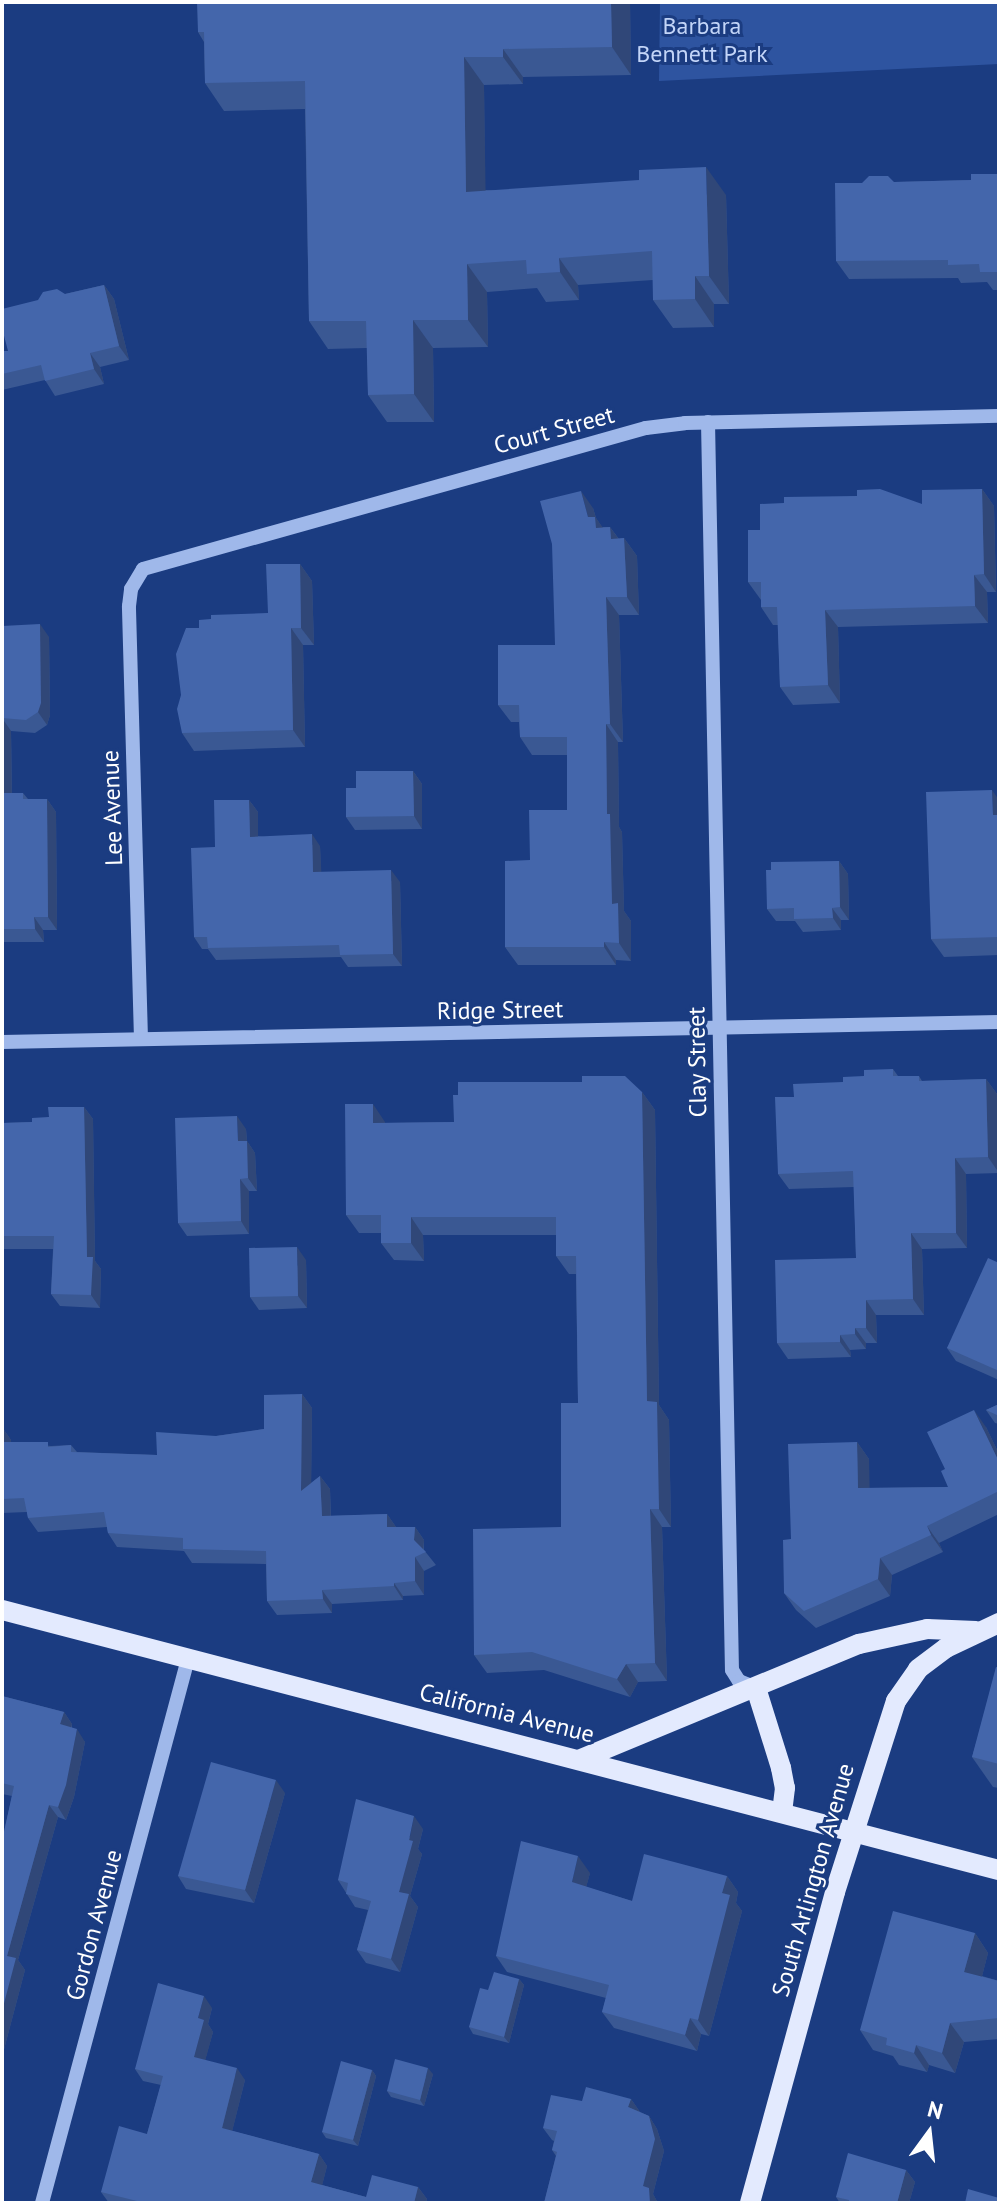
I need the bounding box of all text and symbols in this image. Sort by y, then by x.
park label: Barbara Bennett Park [636,12,768,68]
street label: Court Street [491,400,617,460]
street label: Lee Avenue [96,749,128,867]
street label: Ridge Street [437,994,563,1026]
street label: Clay Street [682,1006,712,1118]
street label: California Avenue [416,1677,598,1749]
street label: South Arlington Avenue [766,1759,860,2001]
street label: Gordon Avenue [60,1846,128,2004]
north arrow [889,2093,969,2173]
text: N [925,2094,946,2125]

